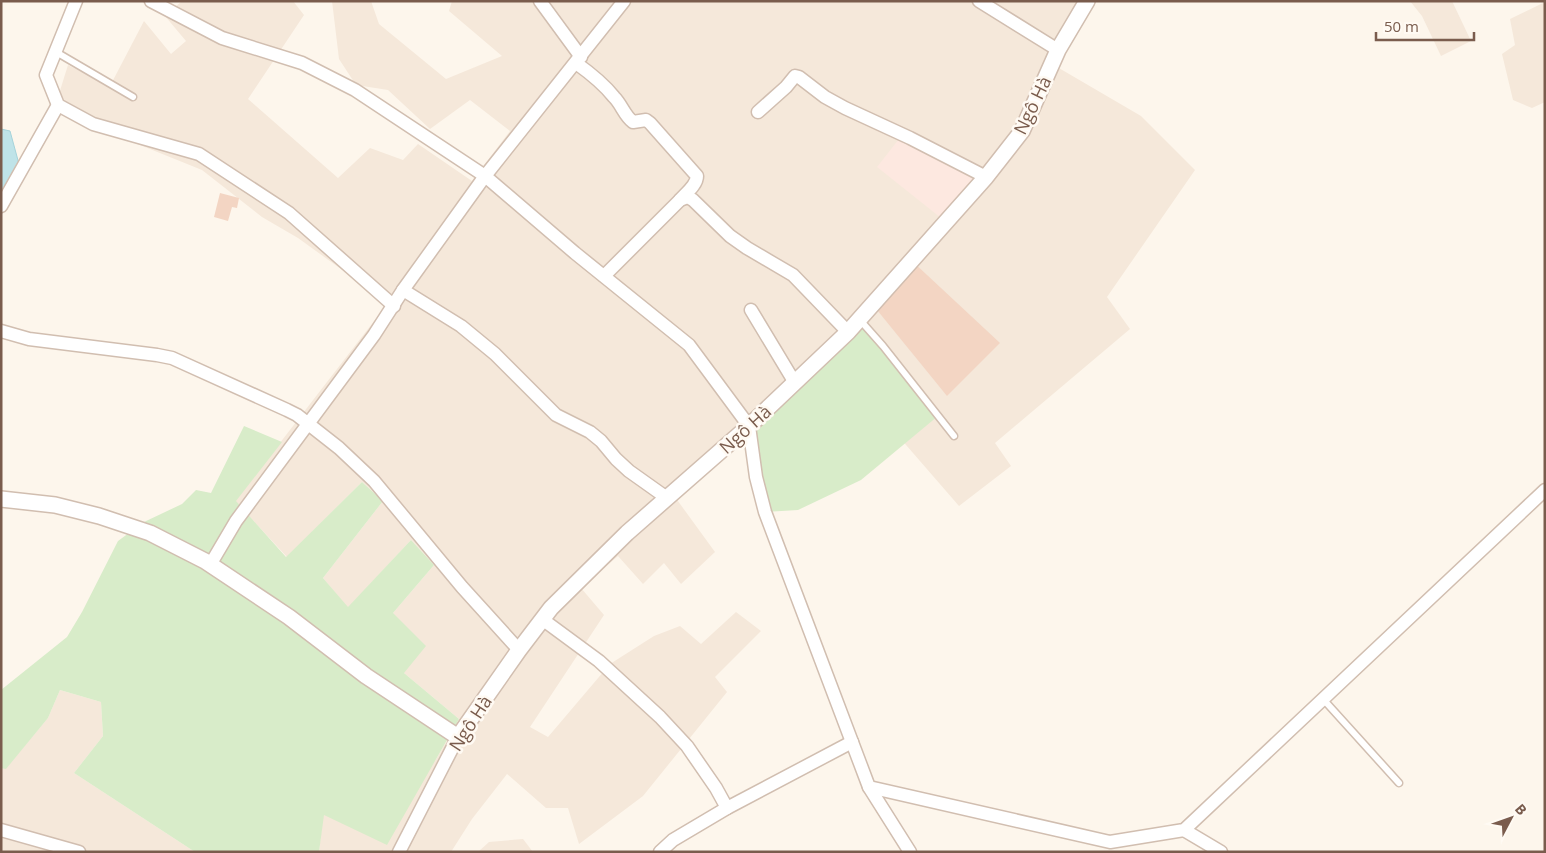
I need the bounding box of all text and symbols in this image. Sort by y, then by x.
scale bar [1376,10,1474,42]
text: 50 m [1384,16,1419,36]
street label: Ngô Hà [1008,72,1056,138]
street label: Ngô Hà [714,399,776,459]
street label: Ngô Hà [443,690,497,756]
north arrow [1486,793,1536,843]
text: B [1511,799,1531,819]

